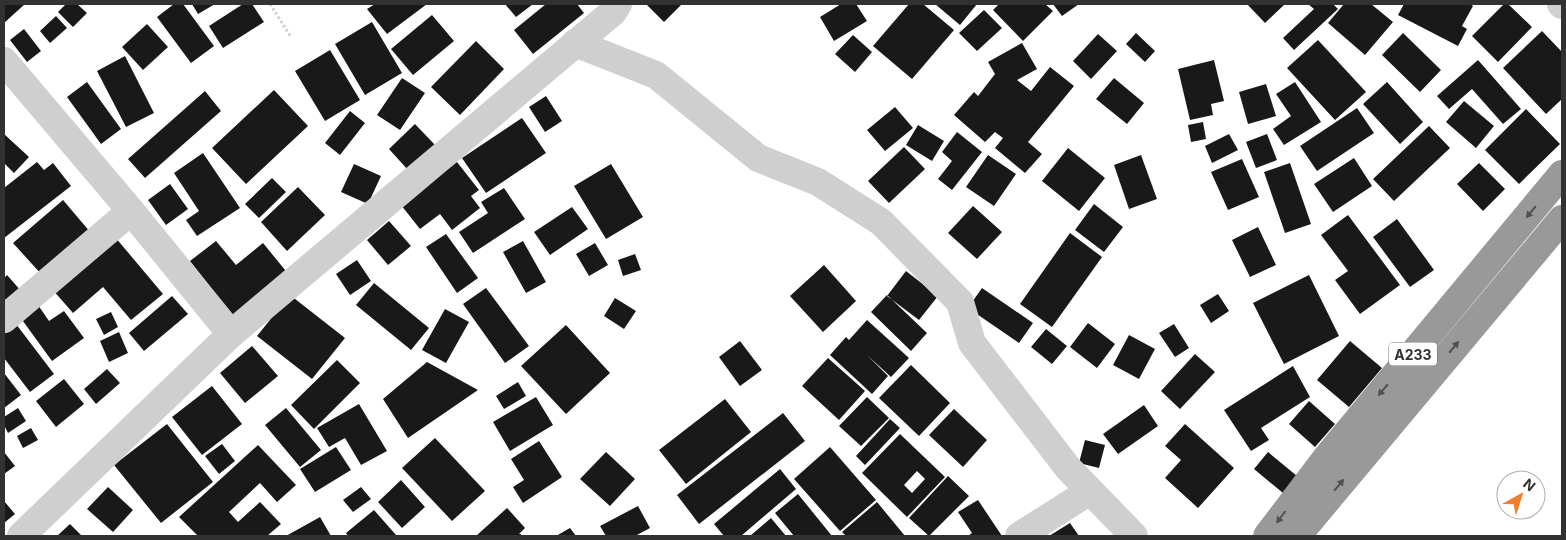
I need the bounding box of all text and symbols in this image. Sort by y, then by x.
one-way arrow [1526,205,1537,218]
one-way arrow [1449,340,1460,353]
road number: A233 [1389,342,1437,366]
one-way arrow [1377,384,1388,397]
north arrow [1496,470,1546,520]
text: N [1520,475,1539,494]
one-way arrow [1334,479,1345,492]
one-way arrow [1276,510,1286,524]

